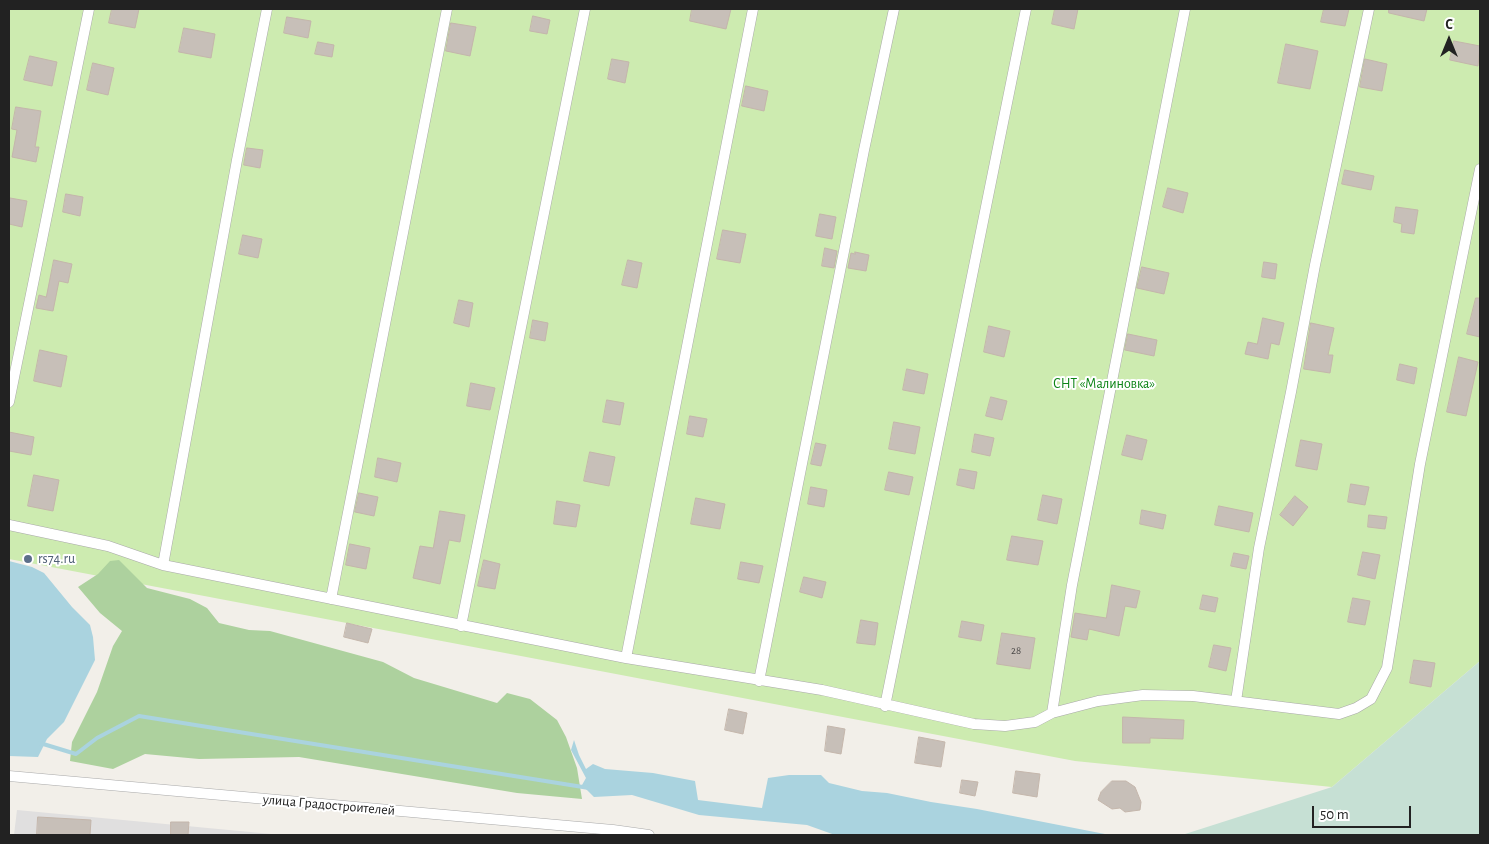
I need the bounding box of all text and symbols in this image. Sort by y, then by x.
north arrow [1424,15,1474,65]
text: С [1445,18,1453,32]
park label: СНТ «Малиновка» [1053,376,1155,392]
place label: rs74.ru [38,551,75,567]
marker: rs74.ru [22,553,34,565]
house number: 28 [1011,644,1021,658]
street label: улица Градостроителей [262,791,396,819]
scale bar [1314,796,1413,828]
text: 50 m [1320,807,1349,822]

